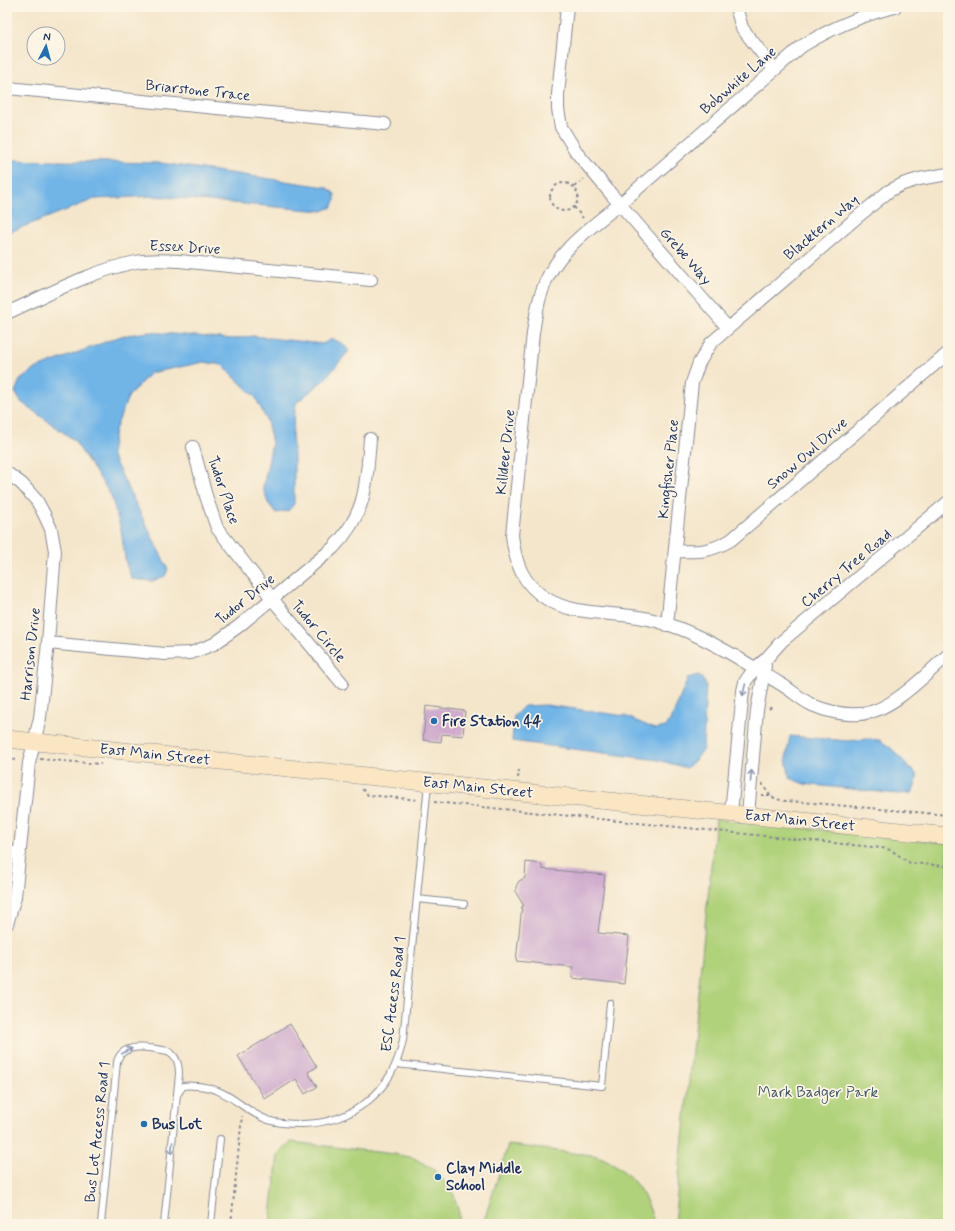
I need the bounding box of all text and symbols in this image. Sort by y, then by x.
north arrow [26,26,66,66]
text: N [43,30,51,44]
street label: Bobwhite Lane [696,42,781,119]
street label: Briarstone Trace [144,76,251,106]
street label: Blacktern Way [780,190,863,265]
street label: Grebe Way [655,224,716,290]
street label: Essex Drive [149,236,221,260]
street label: Killdeer Drive [492,408,520,496]
street label: Snow Owl Drive [763,413,852,494]
street label: Kingfisher Place [654,418,685,520]
street label: Tudor Place [202,454,244,527]
street label: Cherry Tree Road [797,525,896,613]
street label: Tudor Drive [212,570,280,630]
street label: Tudor Circle [286,596,350,667]
street label: Harrison Drive [16,606,46,702]
one-way arrow [739,683,747,696]
place label: Fire Station 44 [442,712,542,732]
marker: Fire Station 44 [429,716,439,726]
street label: East Main Street [99,739,211,771]
one-way arrow [747,770,755,783]
street label: East Main Street [422,772,534,804]
street label: East Main Street [744,805,856,837]
street label: ESC Access Road 1 [377,935,411,1053]
one-way arrow [121,1047,133,1054]
street label: Bus Lot Access Road 1 [81,1061,115,1204]
park label: Mark Badger Park [758,1083,879,1104]
place label: Bus Lot [152,1115,203,1135]
marker: Bus Lot [139,1119,149,1129]
one-way arrow [168,1141,175,1154]
place label: Clay Middle School [446,1159,522,1196]
marker: Clay Middle School [433,1172,443,1182]

